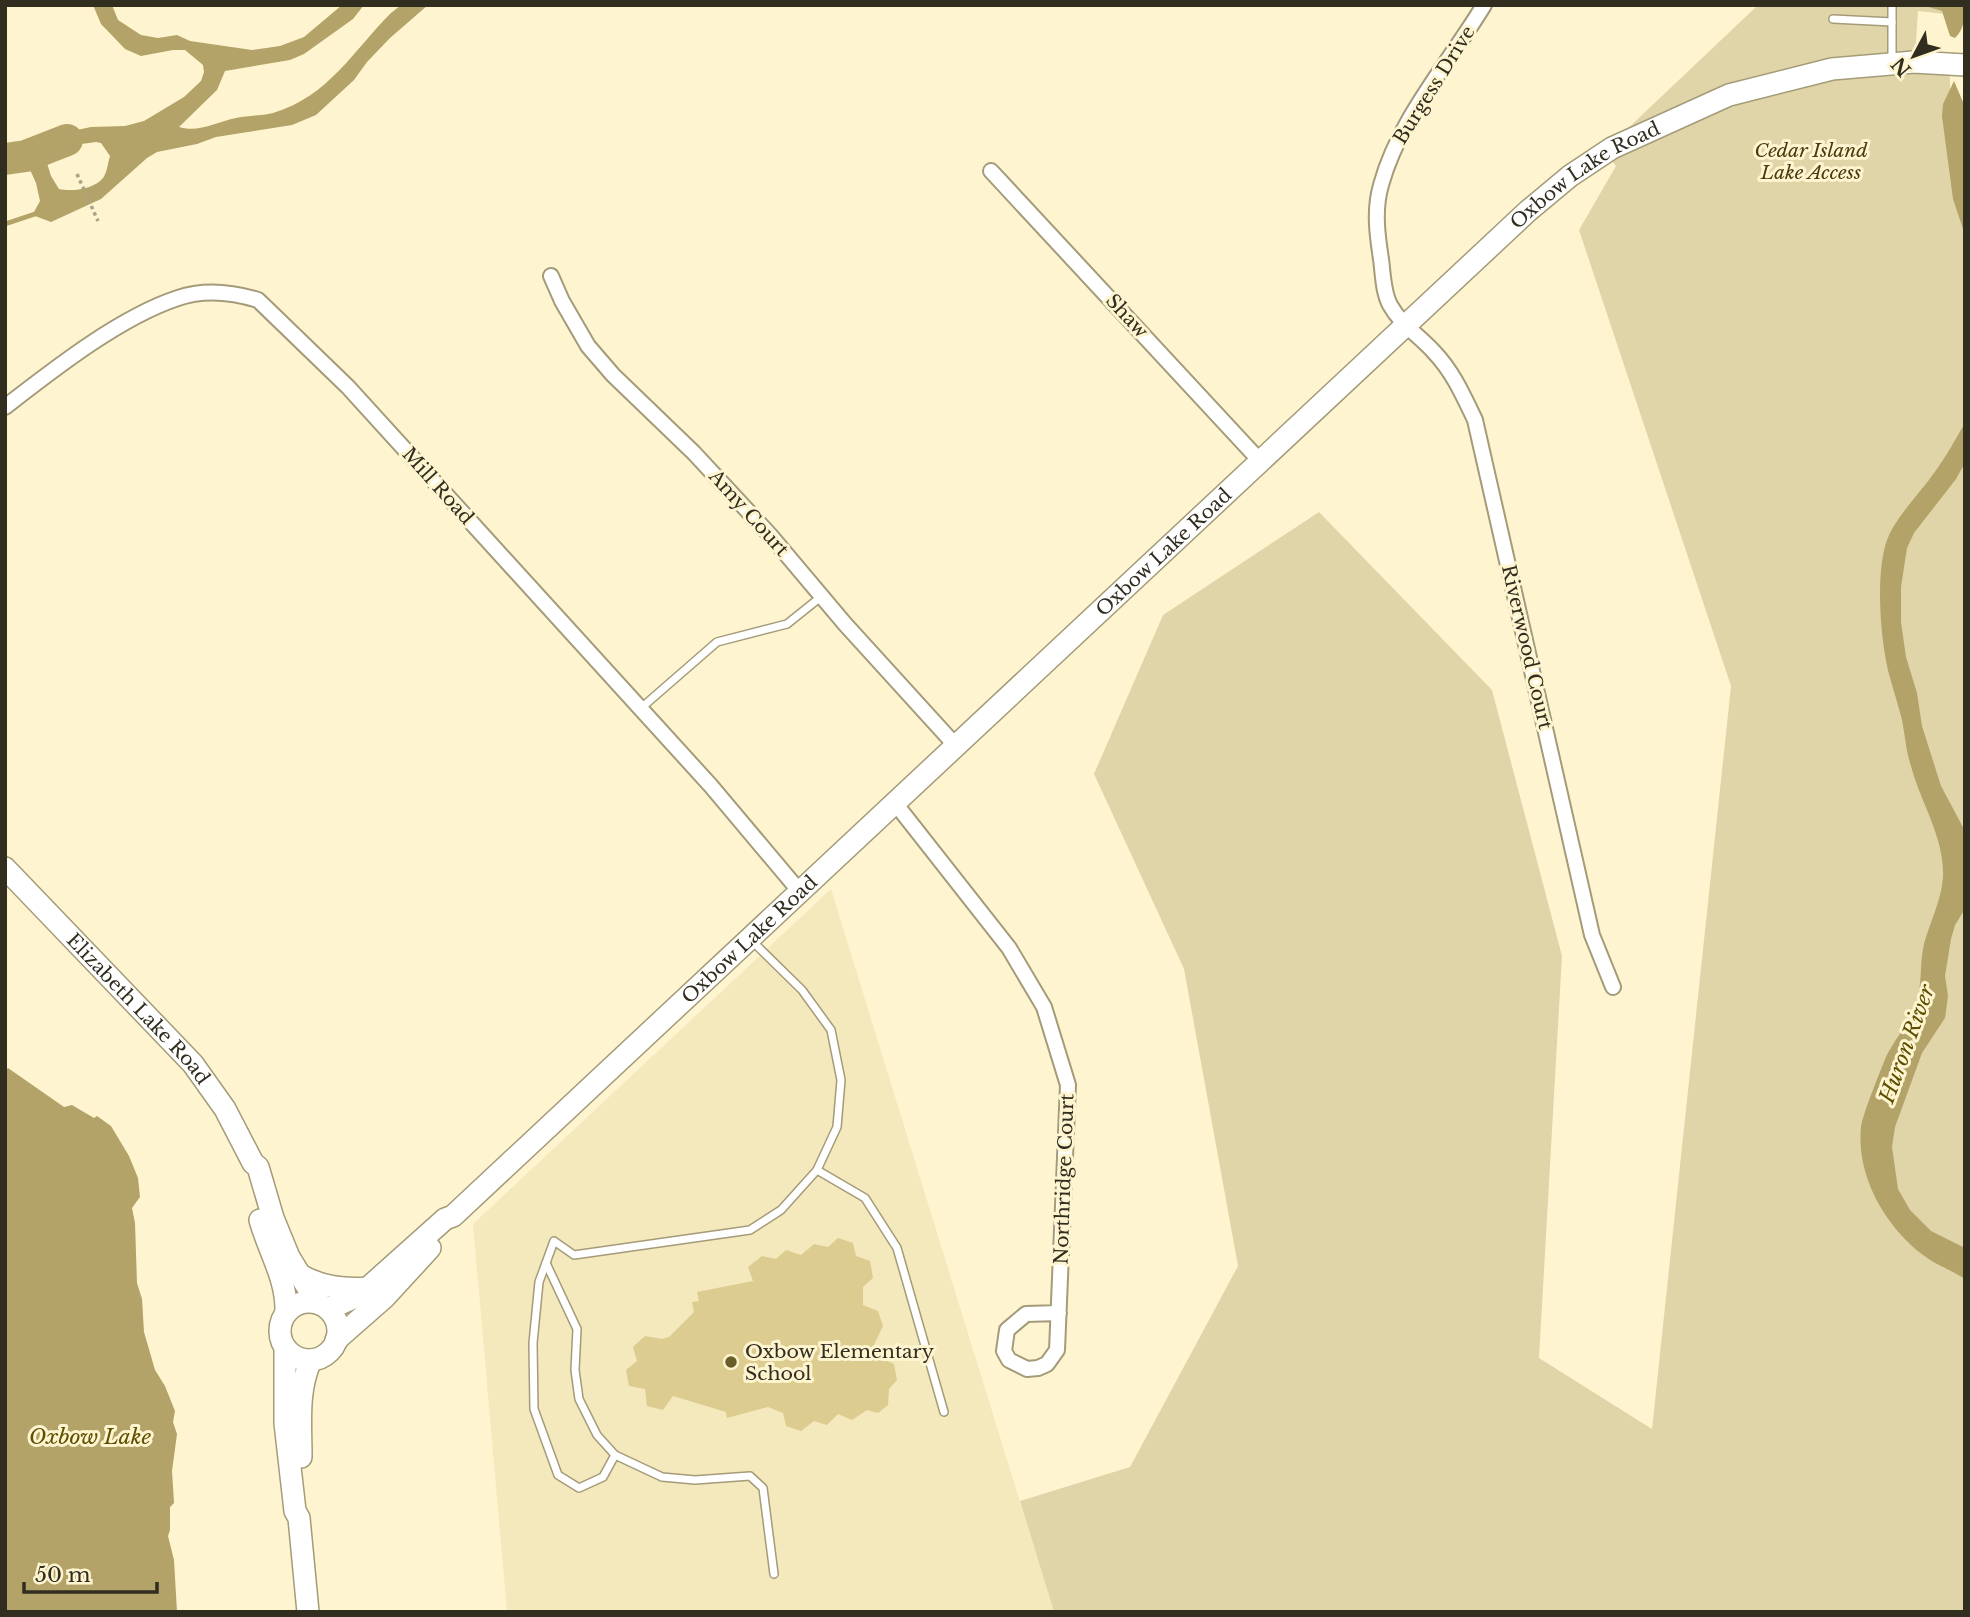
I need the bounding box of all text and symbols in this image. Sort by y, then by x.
street label: Burgess Drive [1388,21,1480,149]
north arrow [1879,21,1949,91]
text: N [1887,52,1916,81]
street label: Oxbow Lake Road [1505,116,1664,234]
park label: Cedar Island Lake Access [1754,139,1868,184]
street label: Shaw [1101,289,1153,343]
street label: Mill Road [397,443,479,529]
street label: Amy Court [704,464,794,562]
street label: Oxbow Lake Road [1091,483,1236,621]
street label: Riverwood Court [1497,563,1557,732]
street label: Oxbow Lake Road [677,870,822,1008]
street label: Elizabeth Lake Road [62,928,215,1089]
water label: Huron River [1873,980,1941,1108]
street label: Northridge Court [1050,1092,1079,1265]
place label: Oxbow Elementary School [745,1340,934,1385]
marker: Oxbow Elementary School [723,1354,739,1370]
water label: Oxbow Lake [29,1424,151,1450]
scale bar [24,1550,158,1594]
text: 50 m [35,1562,91,1588]

